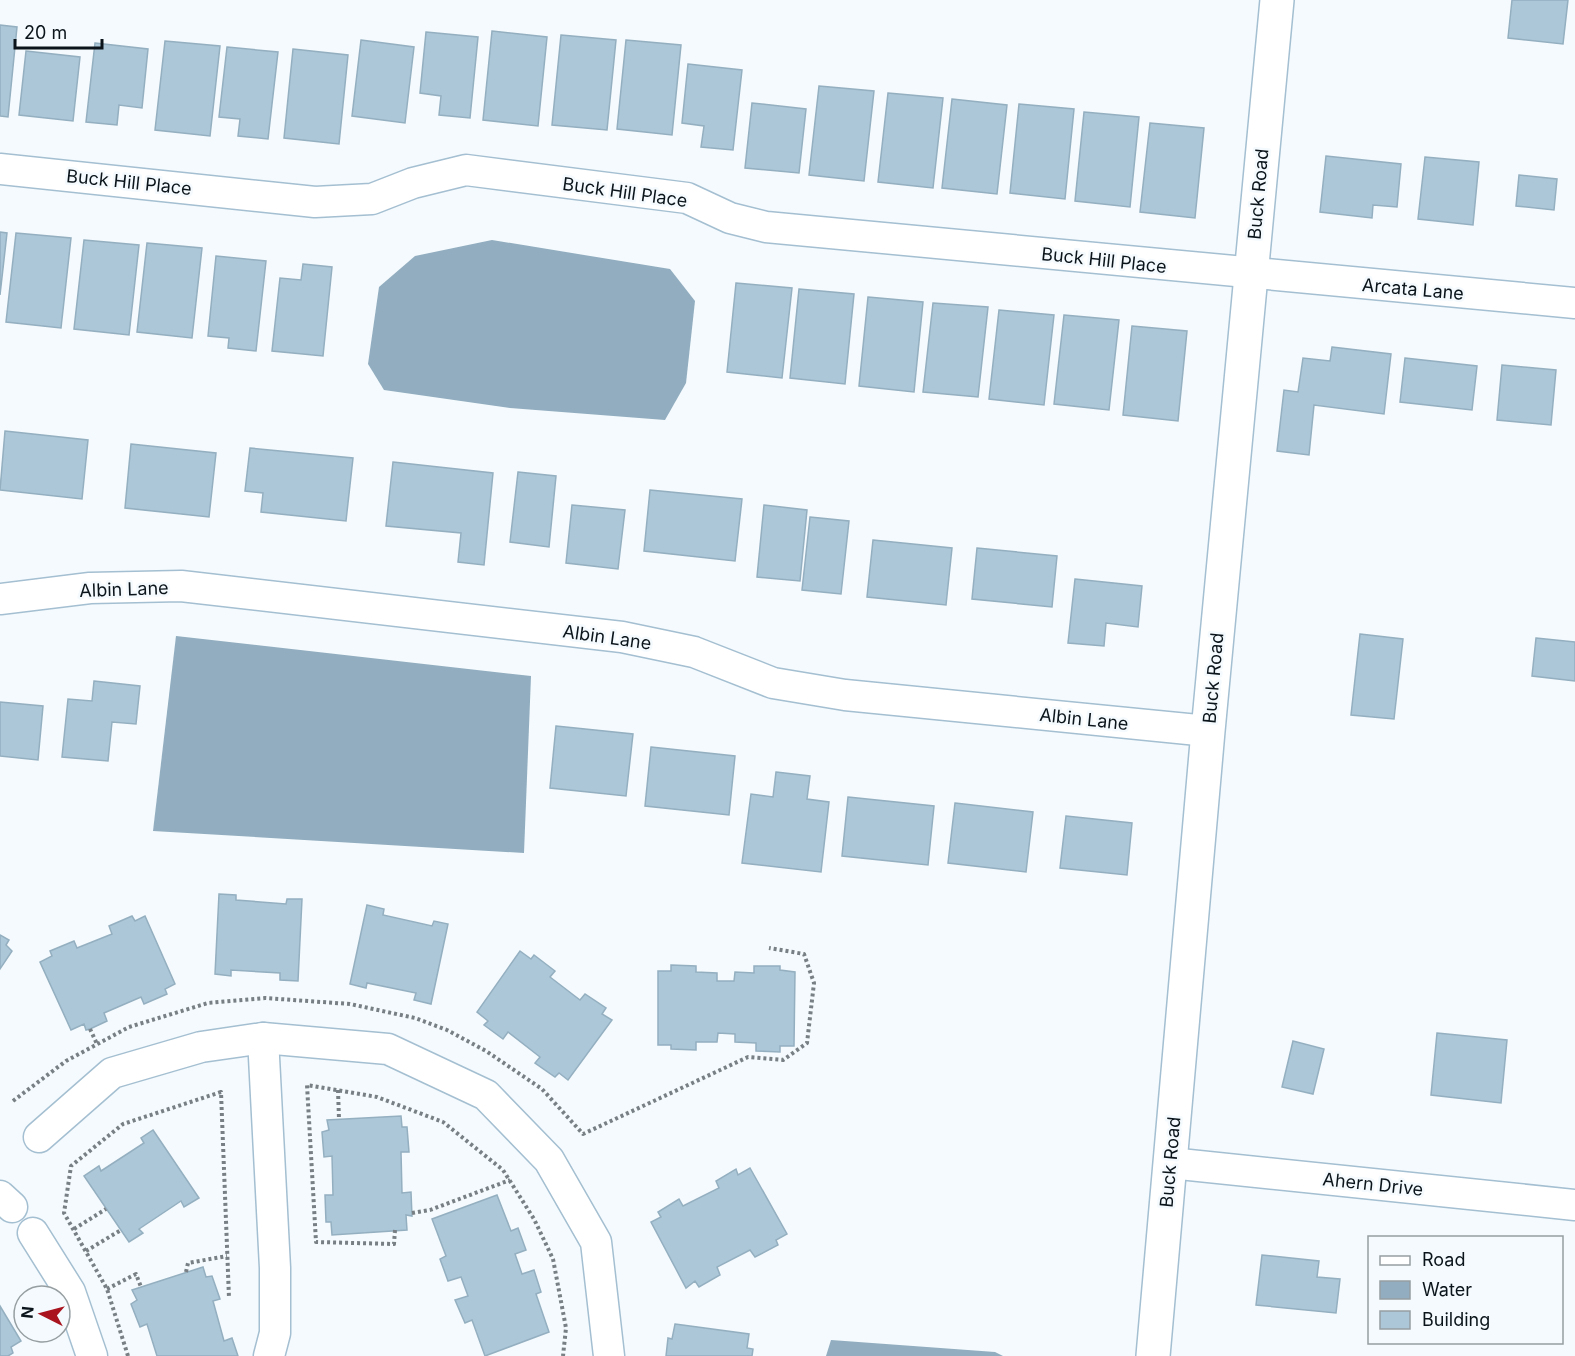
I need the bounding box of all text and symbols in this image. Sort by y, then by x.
scale bar [15,12,102,50]
text: 20 m [24,22,67,43]
street label: Buck Road [1244,148,1272,240]
street label: Buck Hill Place [65,165,193,199]
street label: Buck Hill Place [561,173,689,211]
street label: Buck Hill Place [1040,243,1168,277]
street label: Arcata Lane [1361,274,1465,304]
street label: Albin Lane [79,577,169,601]
street label: Albin Lane [561,620,653,654]
street label: Buck Road [1199,632,1227,724]
street label: Albin Lane [1039,704,1129,734]
street label: Buck Road [1156,1116,1184,1208]
street label: Ahern Drive [1322,1168,1424,1200]
legend [1368,1236,1563,1344]
text: Road [1422,1249,1465,1270]
text: Water [1422,1279,1472,1300]
north arrow [12,1284,72,1344]
text: N [16,1305,38,1320]
text: Building [1422,1309,1490,1330]

